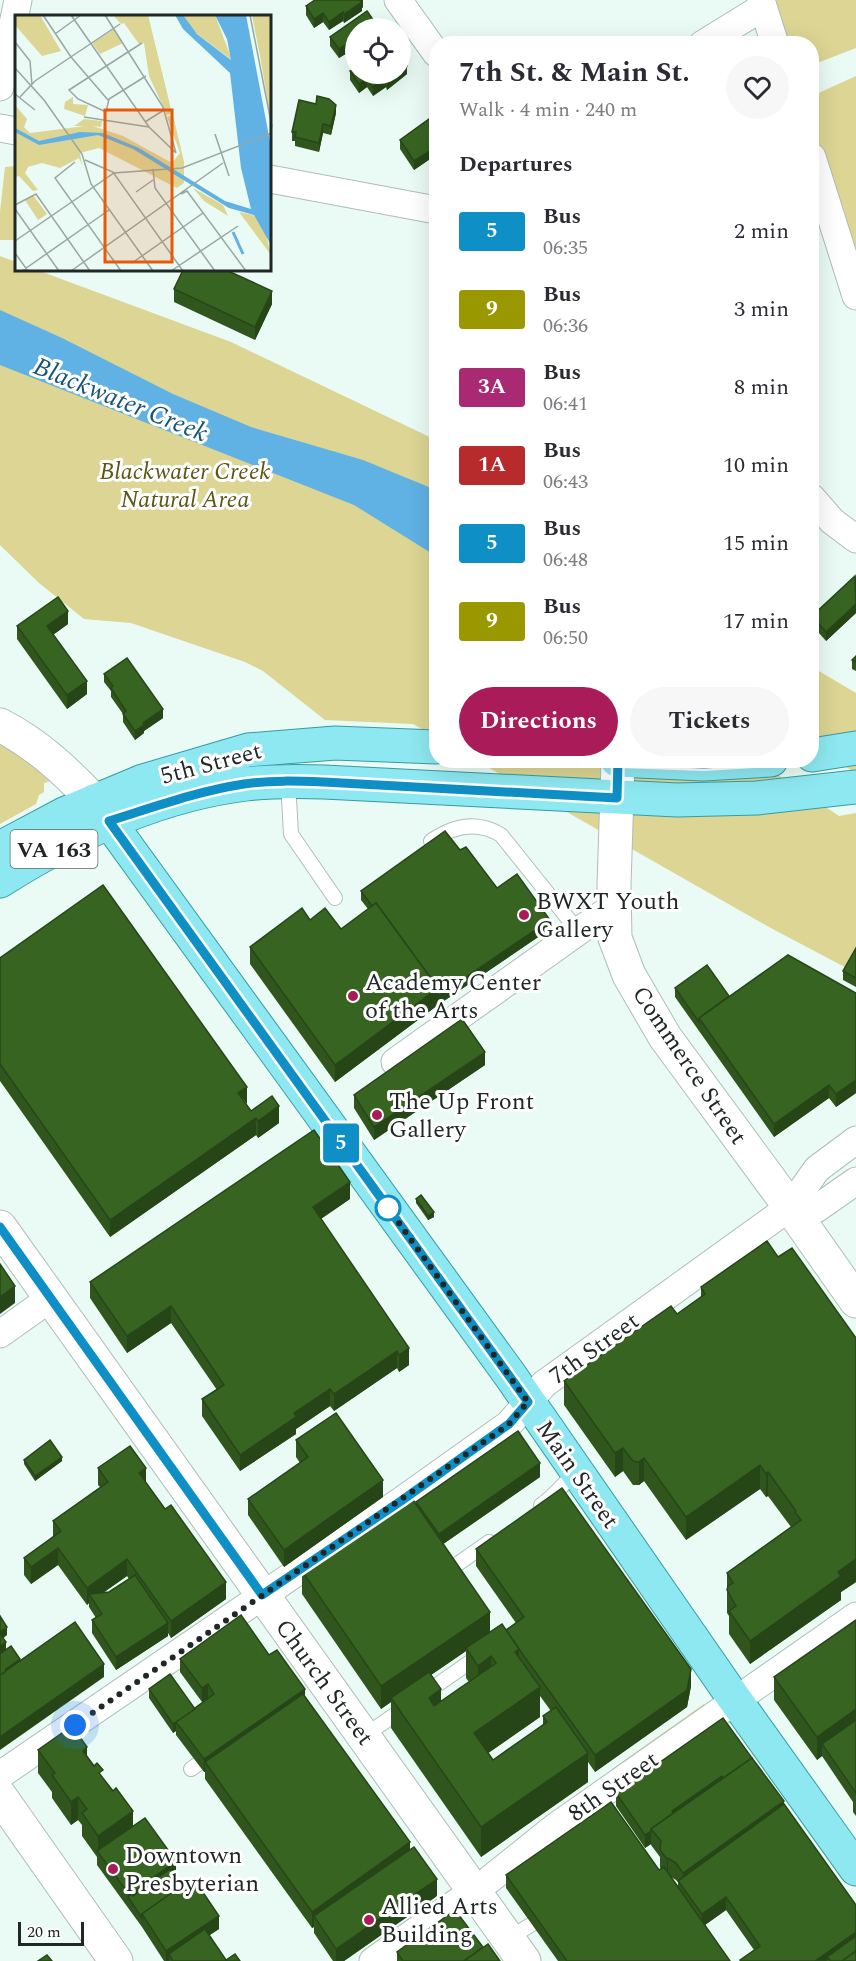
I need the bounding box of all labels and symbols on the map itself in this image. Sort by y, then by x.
inset map [15,15,272,272]
water label: Blackwater Creek [27,347,214,453]
park label: Blackwater Creek Natural Area [99,454,271,518]
street label: 5th Street [157,733,266,795]
road number: VA 163 [10,830,98,868]
place label: BWXT Youth Gallery [536,884,680,948]
marker: BWXT Youth Gallery [517,908,531,922]
place label: Academy Center of the Arts [365,965,541,1029]
street label: Commerce Street [623,979,756,1152]
marker: Academy Center of the Arts [346,989,360,1003]
place label: The Up Front Gallery [389,1084,534,1148]
marker: The Up Front Gallery [370,1108,384,1122]
line badge: 5 [322,1124,360,1162]
unlabelled marker [375,1195,401,1221]
street label: 7th Street [542,1304,647,1394]
street label: Main Street [527,1413,628,1536]
street label: Church Street [266,1612,382,1753]
your location [60,1710,90,1740]
street label: 8th Street [561,1742,666,1831]
place label: Downtown Presbyterian [125,1838,259,1902]
marker: Downtown Presbyterian [106,1862,120,1876]
place label: Allied Arts Building [381,1889,498,1953]
marker: Allied Arts Building [362,1913,376,1927]
scale bar [18,1919,84,1946]

